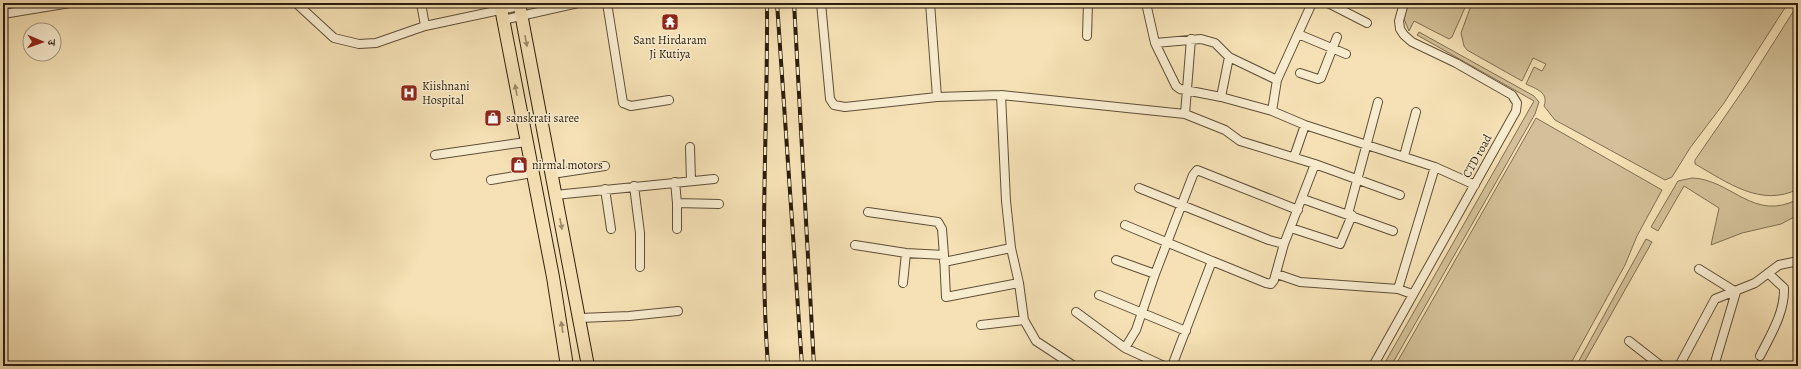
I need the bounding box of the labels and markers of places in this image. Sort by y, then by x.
temple icon: Sant Hirdaram Ji Kutiya [660,12,680,32]
place label: Sant Hirdaram Ji Kutiya [633,32,707,62]
place label: Kiishnani Hospital [422,78,470,108]
hospital icon: Kiishnani Hospital [399,83,419,103]
shop icon: sanskrati saree [483,108,503,128]
place label: sanskrati saree [506,110,579,126]
shop icon: nirmal motors [509,155,529,175]
place label: nirmal motors [532,157,603,173]

